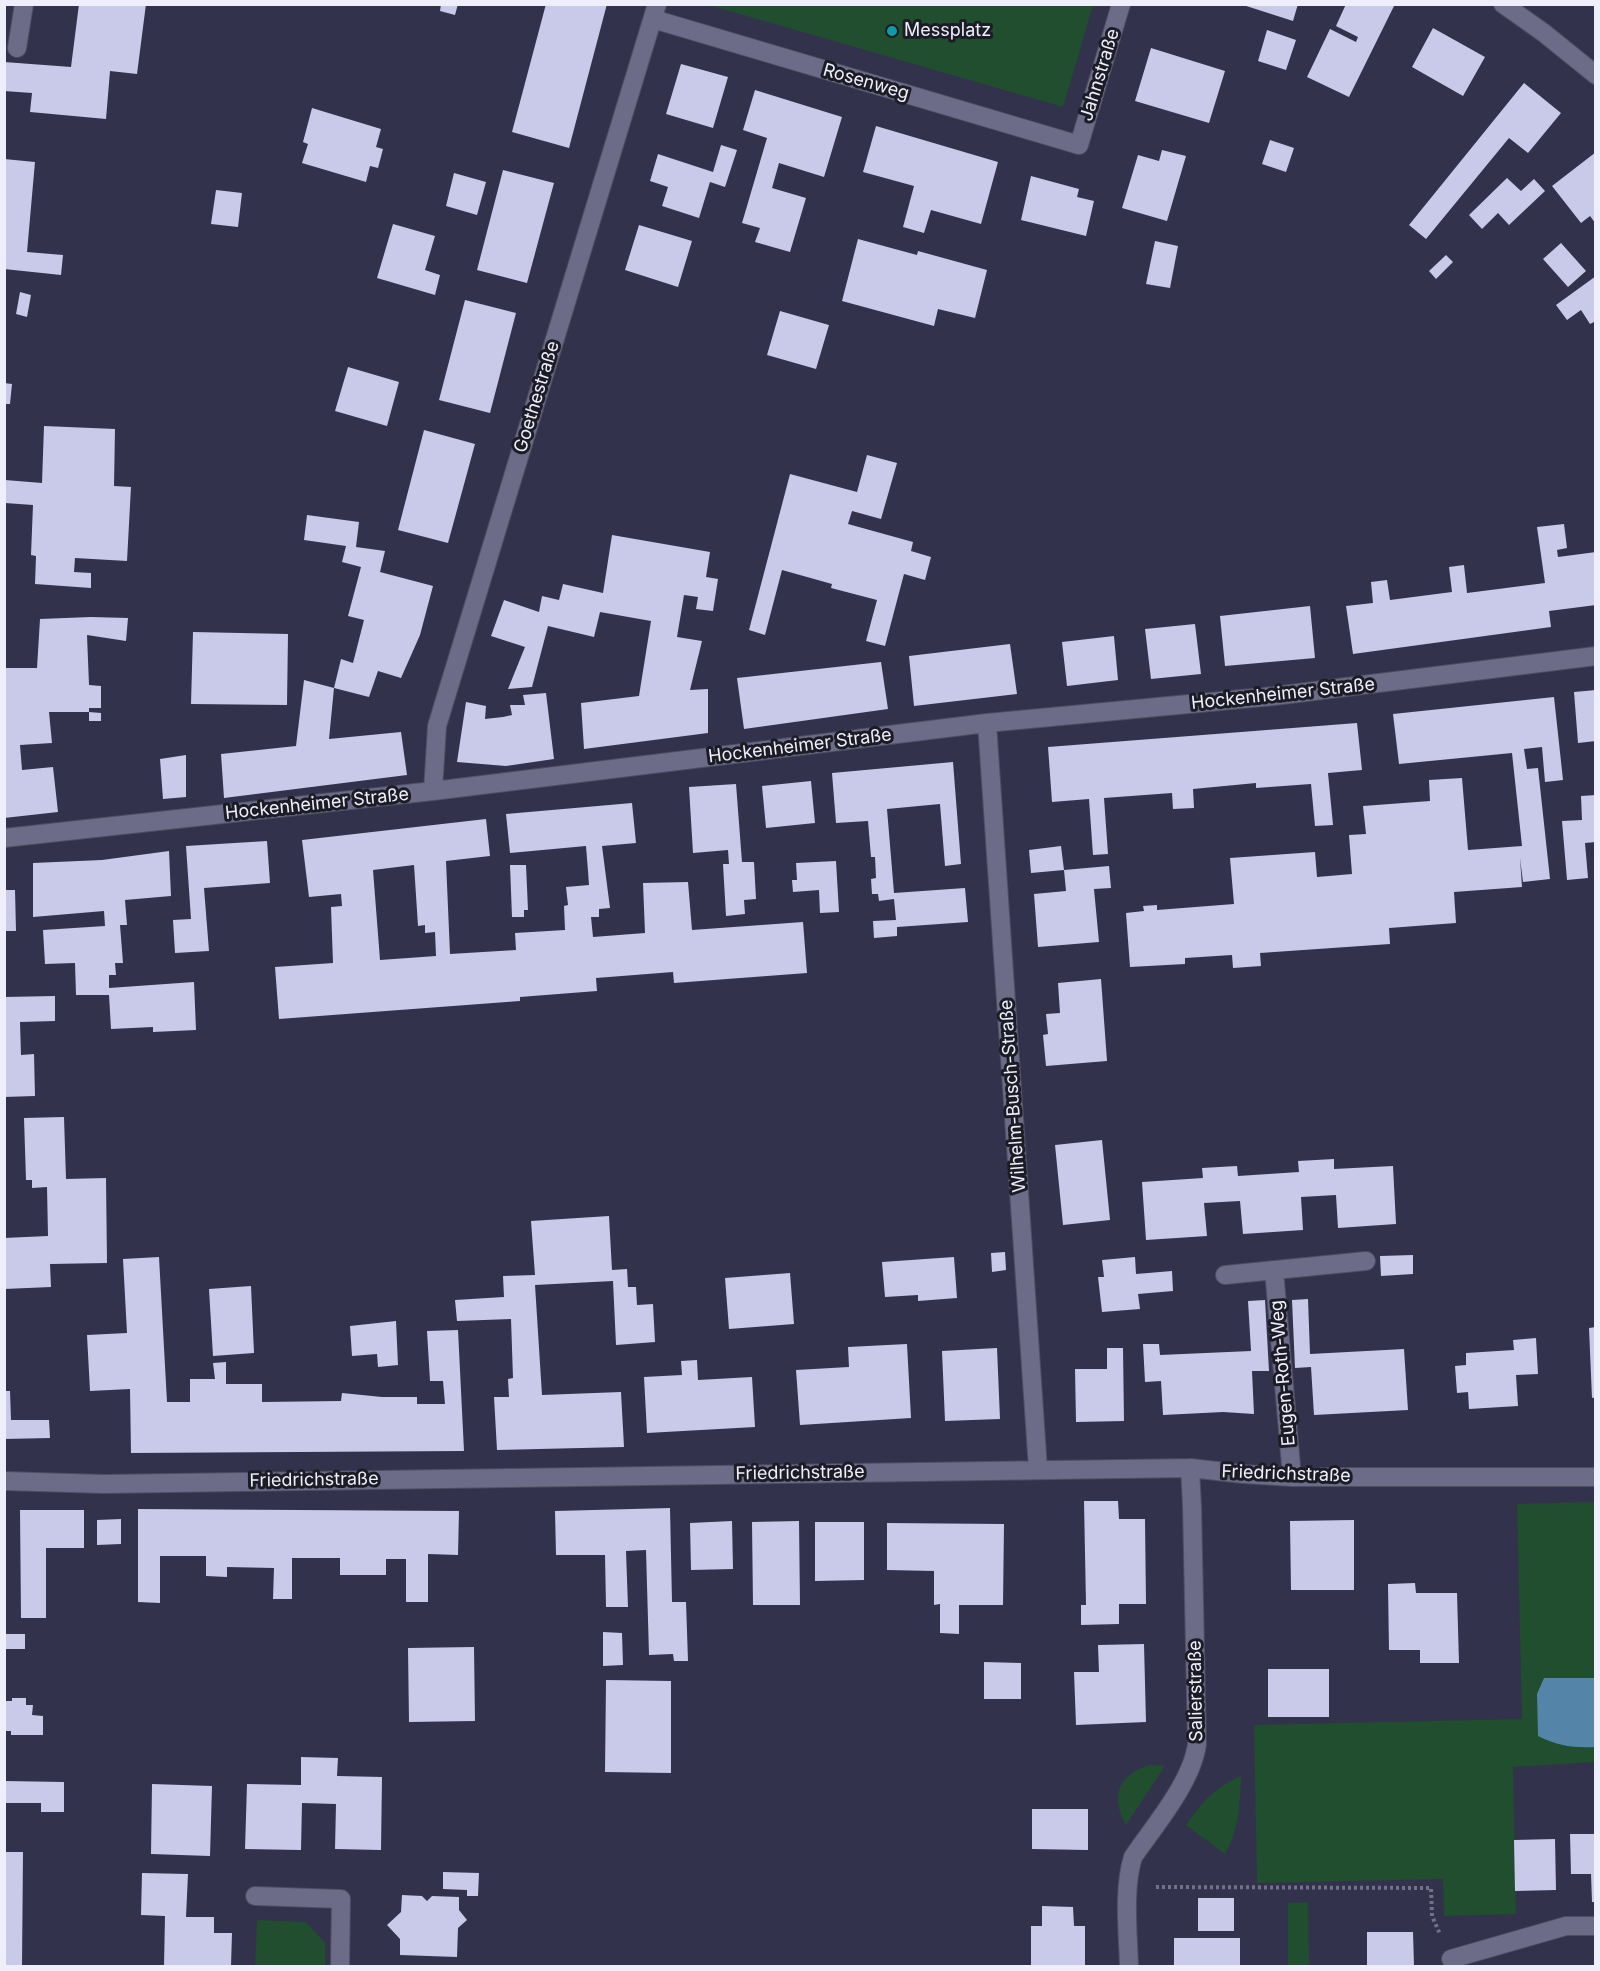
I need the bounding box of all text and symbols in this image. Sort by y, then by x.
place label: Messplatz [904,20,991,42]
marker: Messplatz [885,24,899,38]
street label: Jahnstraße [1076,26,1124,124]
street label: Rosenweg [820,59,912,105]
street label: Goethestraße [510,339,564,455]
street label: Hockenheimer Straße [1190,674,1376,714]
street label: Hockenheimer Straße [707,724,893,768]
street label: Hockenheimer Straße [224,784,410,824]
street label: Wilhelm-Busch-Straße [995,999,1031,1193]
street label: Eugen-Roth-Weg [1266,1299,1300,1447]
street label: Friedrichstraße [735,1461,865,1485]
street label: Friedrichstraße [1221,1461,1351,1487]
street label: Friedrichstraße [249,1468,379,1492]
street label: Salierstraße [1184,1640,1208,1742]

